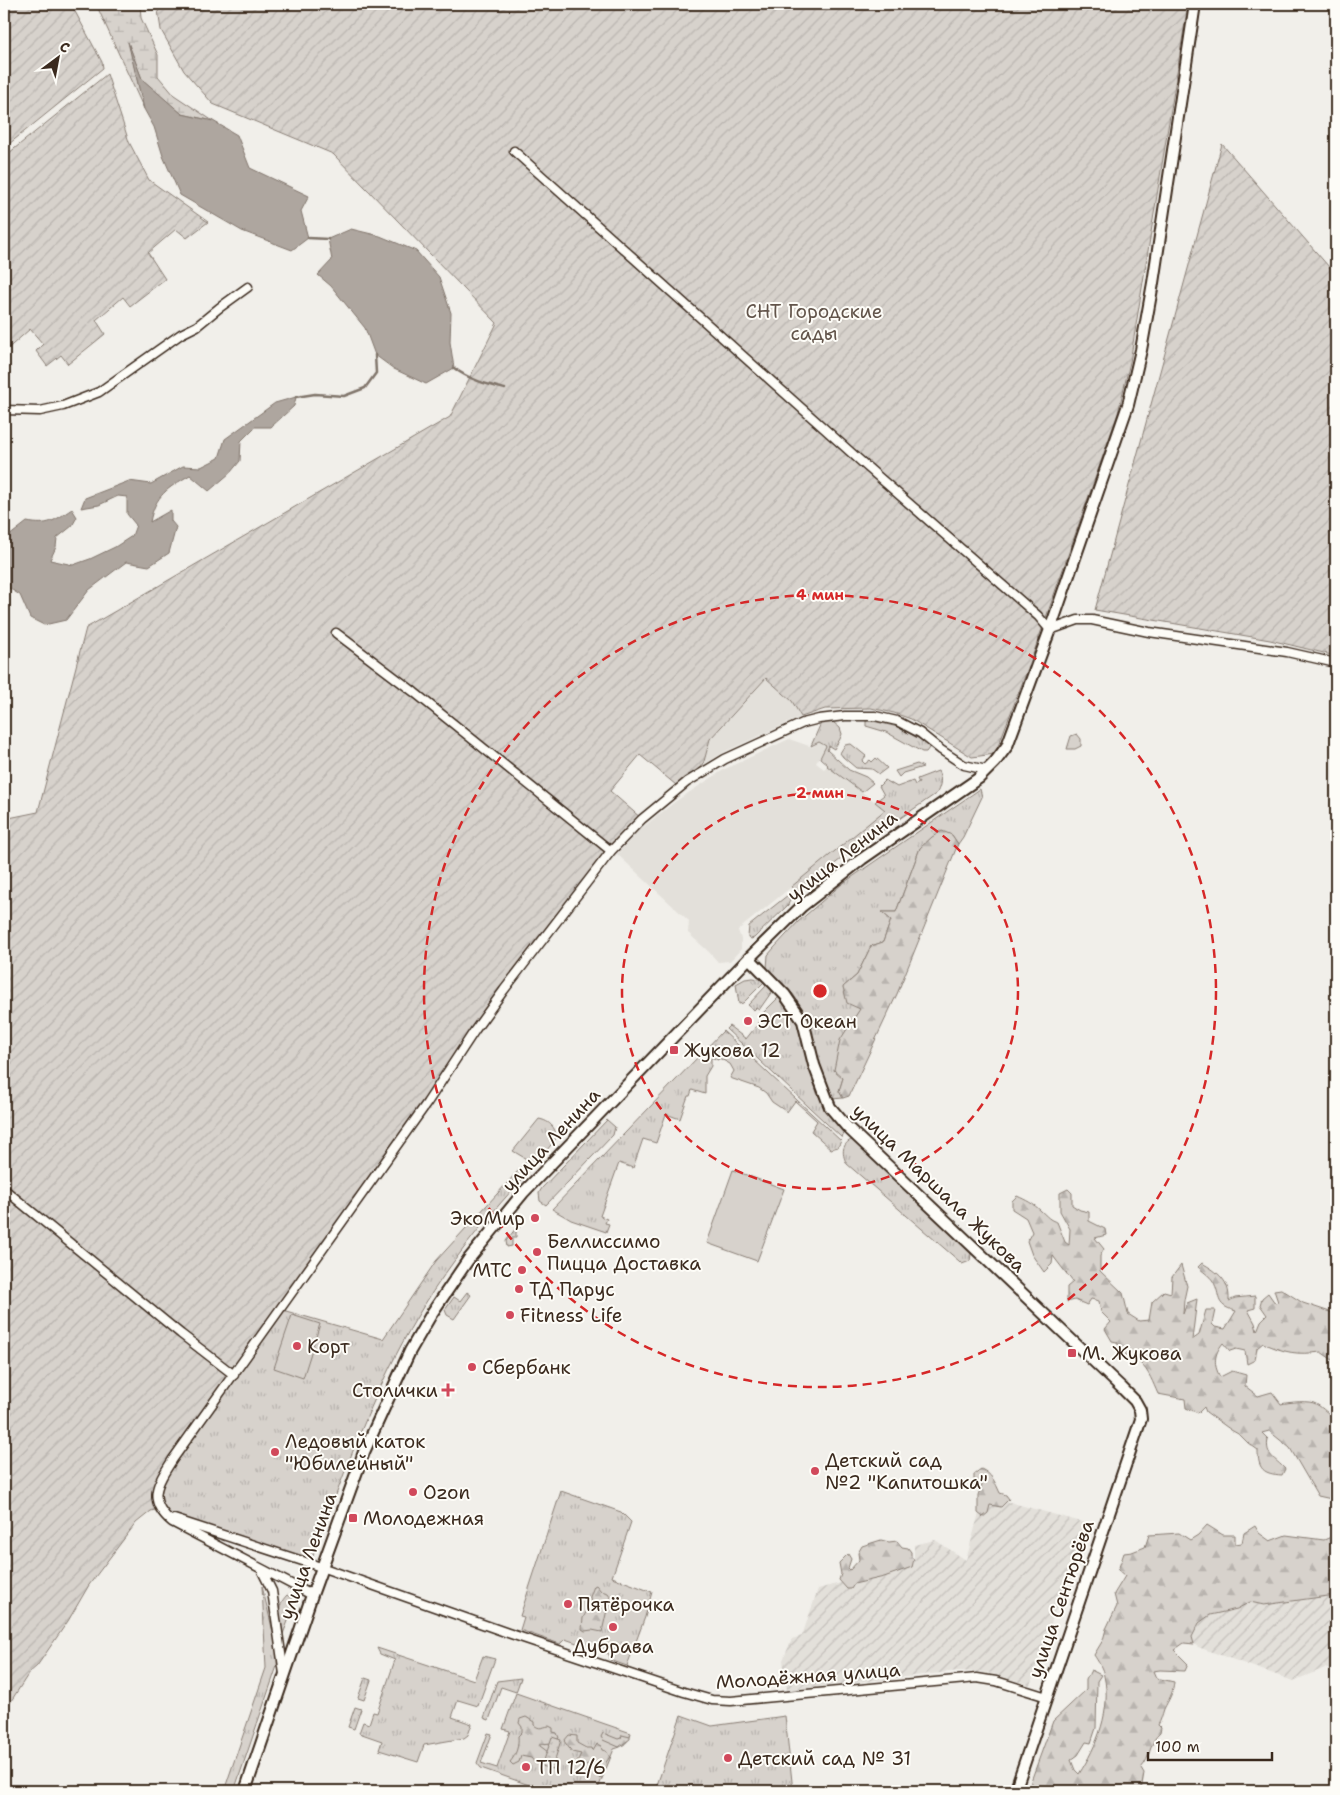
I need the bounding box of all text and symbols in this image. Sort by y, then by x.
north arrow [32,32,82,82]
text: С [56,37,73,57]
park label: СНТ Городские сады [745,299,883,346]
text: 4 мин [796,585,844,605]
text: 2 мин [796,783,844,803]
street label: улица Ленина [782,805,902,907]
centre of rings [811,982,829,1000]
place label: ЭСТ Океан [758,1009,857,1034]
marker: ЭСТ Океан [742,1015,754,1027]
place label: Жукова 12 [684,1038,781,1063]
marker: Жукова 12 [668,1044,680,1056]
street label: улица Ленина [496,1083,606,1197]
street label: улица Маршала Жукова [847,1098,1031,1278]
place label: ЭкоМир [450,1206,525,1231]
marker: ЭкоМир [529,1212,541,1224]
place label: Беллиссимо Пицца Доставка [547,1229,701,1276]
marker: Беллиссимо Пицца Доставка [531,1246,543,1258]
place label: МТС [472,1258,512,1283]
marker: МТС [516,1264,528,1276]
place label: ТД Парус [529,1277,615,1302]
marker: ТД Парус [513,1283,525,1295]
place label: Fitness Life [520,1303,622,1328]
marker: Fitness Life [504,1309,516,1321]
place label: Корт [307,1334,350,1359]
marker: Корт [291,1340,303,1352]
place label: М. Жукова [1082,1341,1182,1366]
marker: М. Жукова [1066,1347,1078,1359]
place label: Сбербанк [482,1355,571,1380]
marker: Сбербанк [466,1361,478,1373]
place label: Столички [352,1378,438,1403]
marker: Столички [442,1384,454,1396]
place label: Ледовый каток "Юбилейный" [285,1429,425,1476]
marker: Ледовый каток "Юбилейный" [269,1446,281,1458]
place label: Детский сад №2 "Капитошка" [825,1448,988,1495]
marker: Детский сад №2 "Капитошка" [809,1465,821,1477]
place label: Ozon [423,1480,470,1505]
marker: Ozon [407,1486,419,1498]
street label: улица Ленина [273,1489,343,1623]
place label: Молодежная [363,1506,484,1531]
marker: Молодежная [347,1512,359,1524]
street label: улица Сентюрёва [1022,1516,1100,1681]
place label: Пятёрочка [578,1592,674,1617]
marker: Пятёрочка [562,1598,574,1610]
marker: Дубрава [607,1621,619,1633]
place label: Дубрава [572,1634,654,1659]
street label: Молодёжная улица [715,1657,901,1695]
scale bar [1148,1730,1271,1762]
text: 100 m [1155,1737,1200,1757]
place label: Детский сад № 31 [738,1746,911,1771]
marker: Детский сад № 31 [722,1752,734,1764]
place label: ТП 12/6 [536,1755,606,1780]
marker: ТП 12/6 [520,1761,532,1773]

